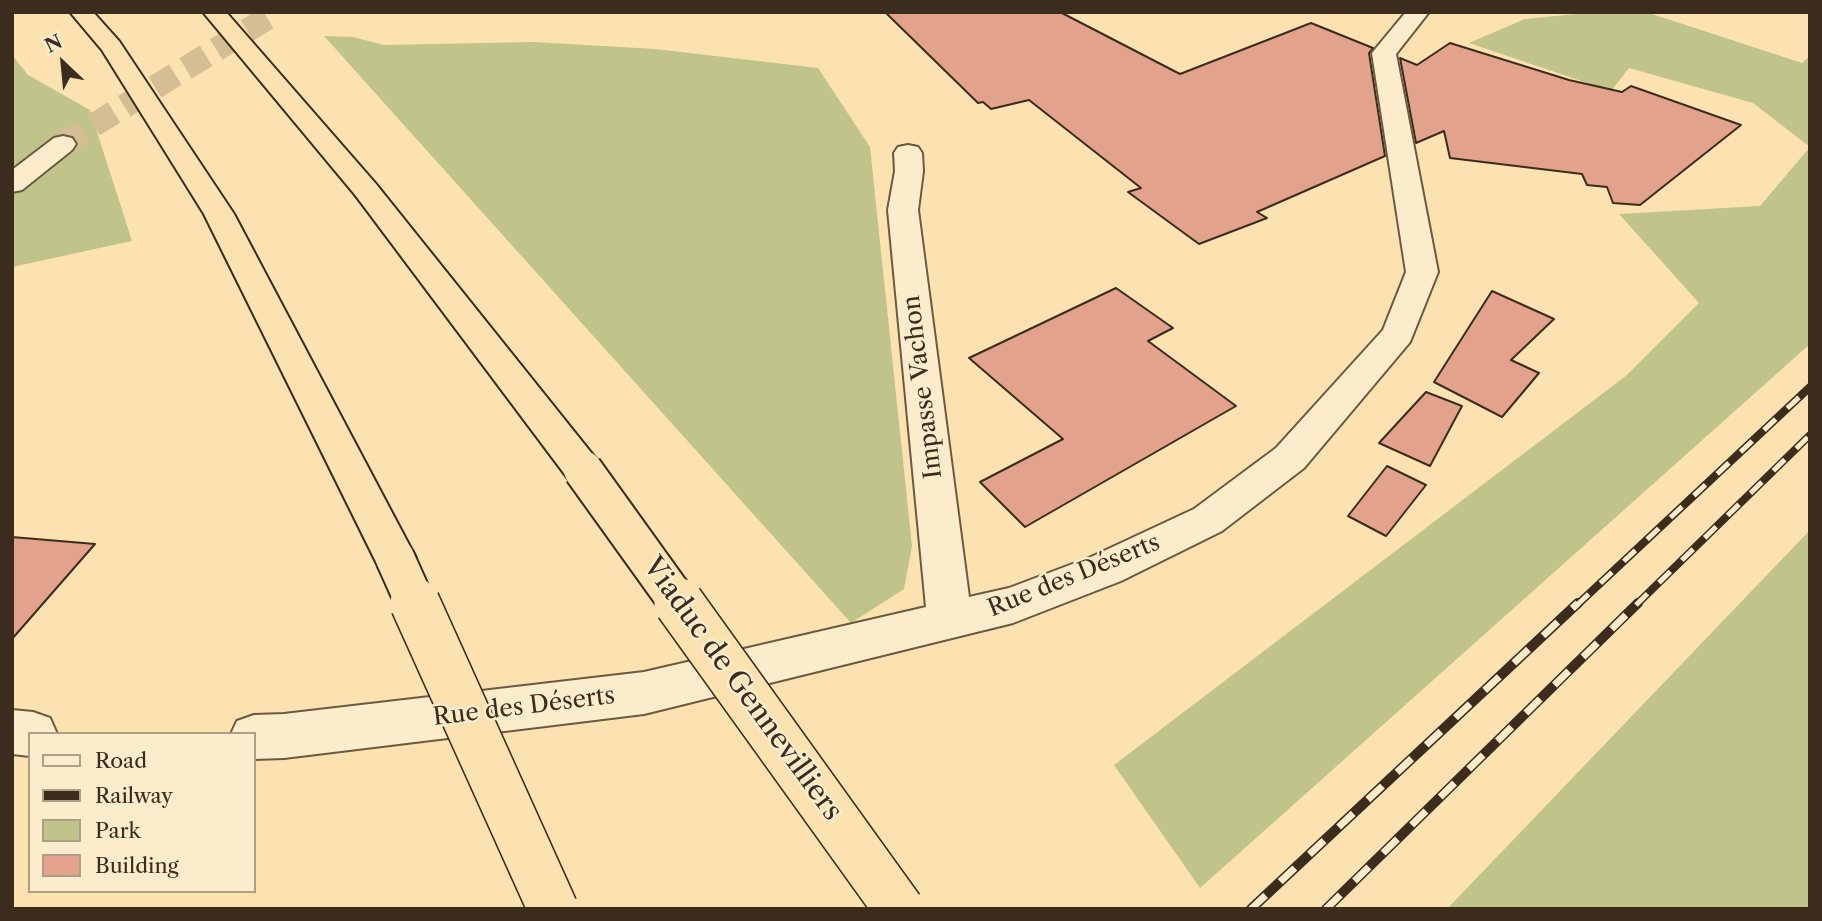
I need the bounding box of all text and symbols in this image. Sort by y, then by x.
north arrow [28,28,98,98]
text: N [41,30,66,58]
street label: Impasse Vachon [897,294,949,480]
street label: Rue des Déserts [984,528,1164,624]
street label: Viaduc de Gennevilliers [635,551,849,827]
street label: Rue des Déserts [431,682,617,732]
legend [28,732,256,893]
text: Road [95,748,147,773]
text: Railway [95,783,173,808]
text: Park [95,818,141,843]
text: Building [95,853,179,878]

